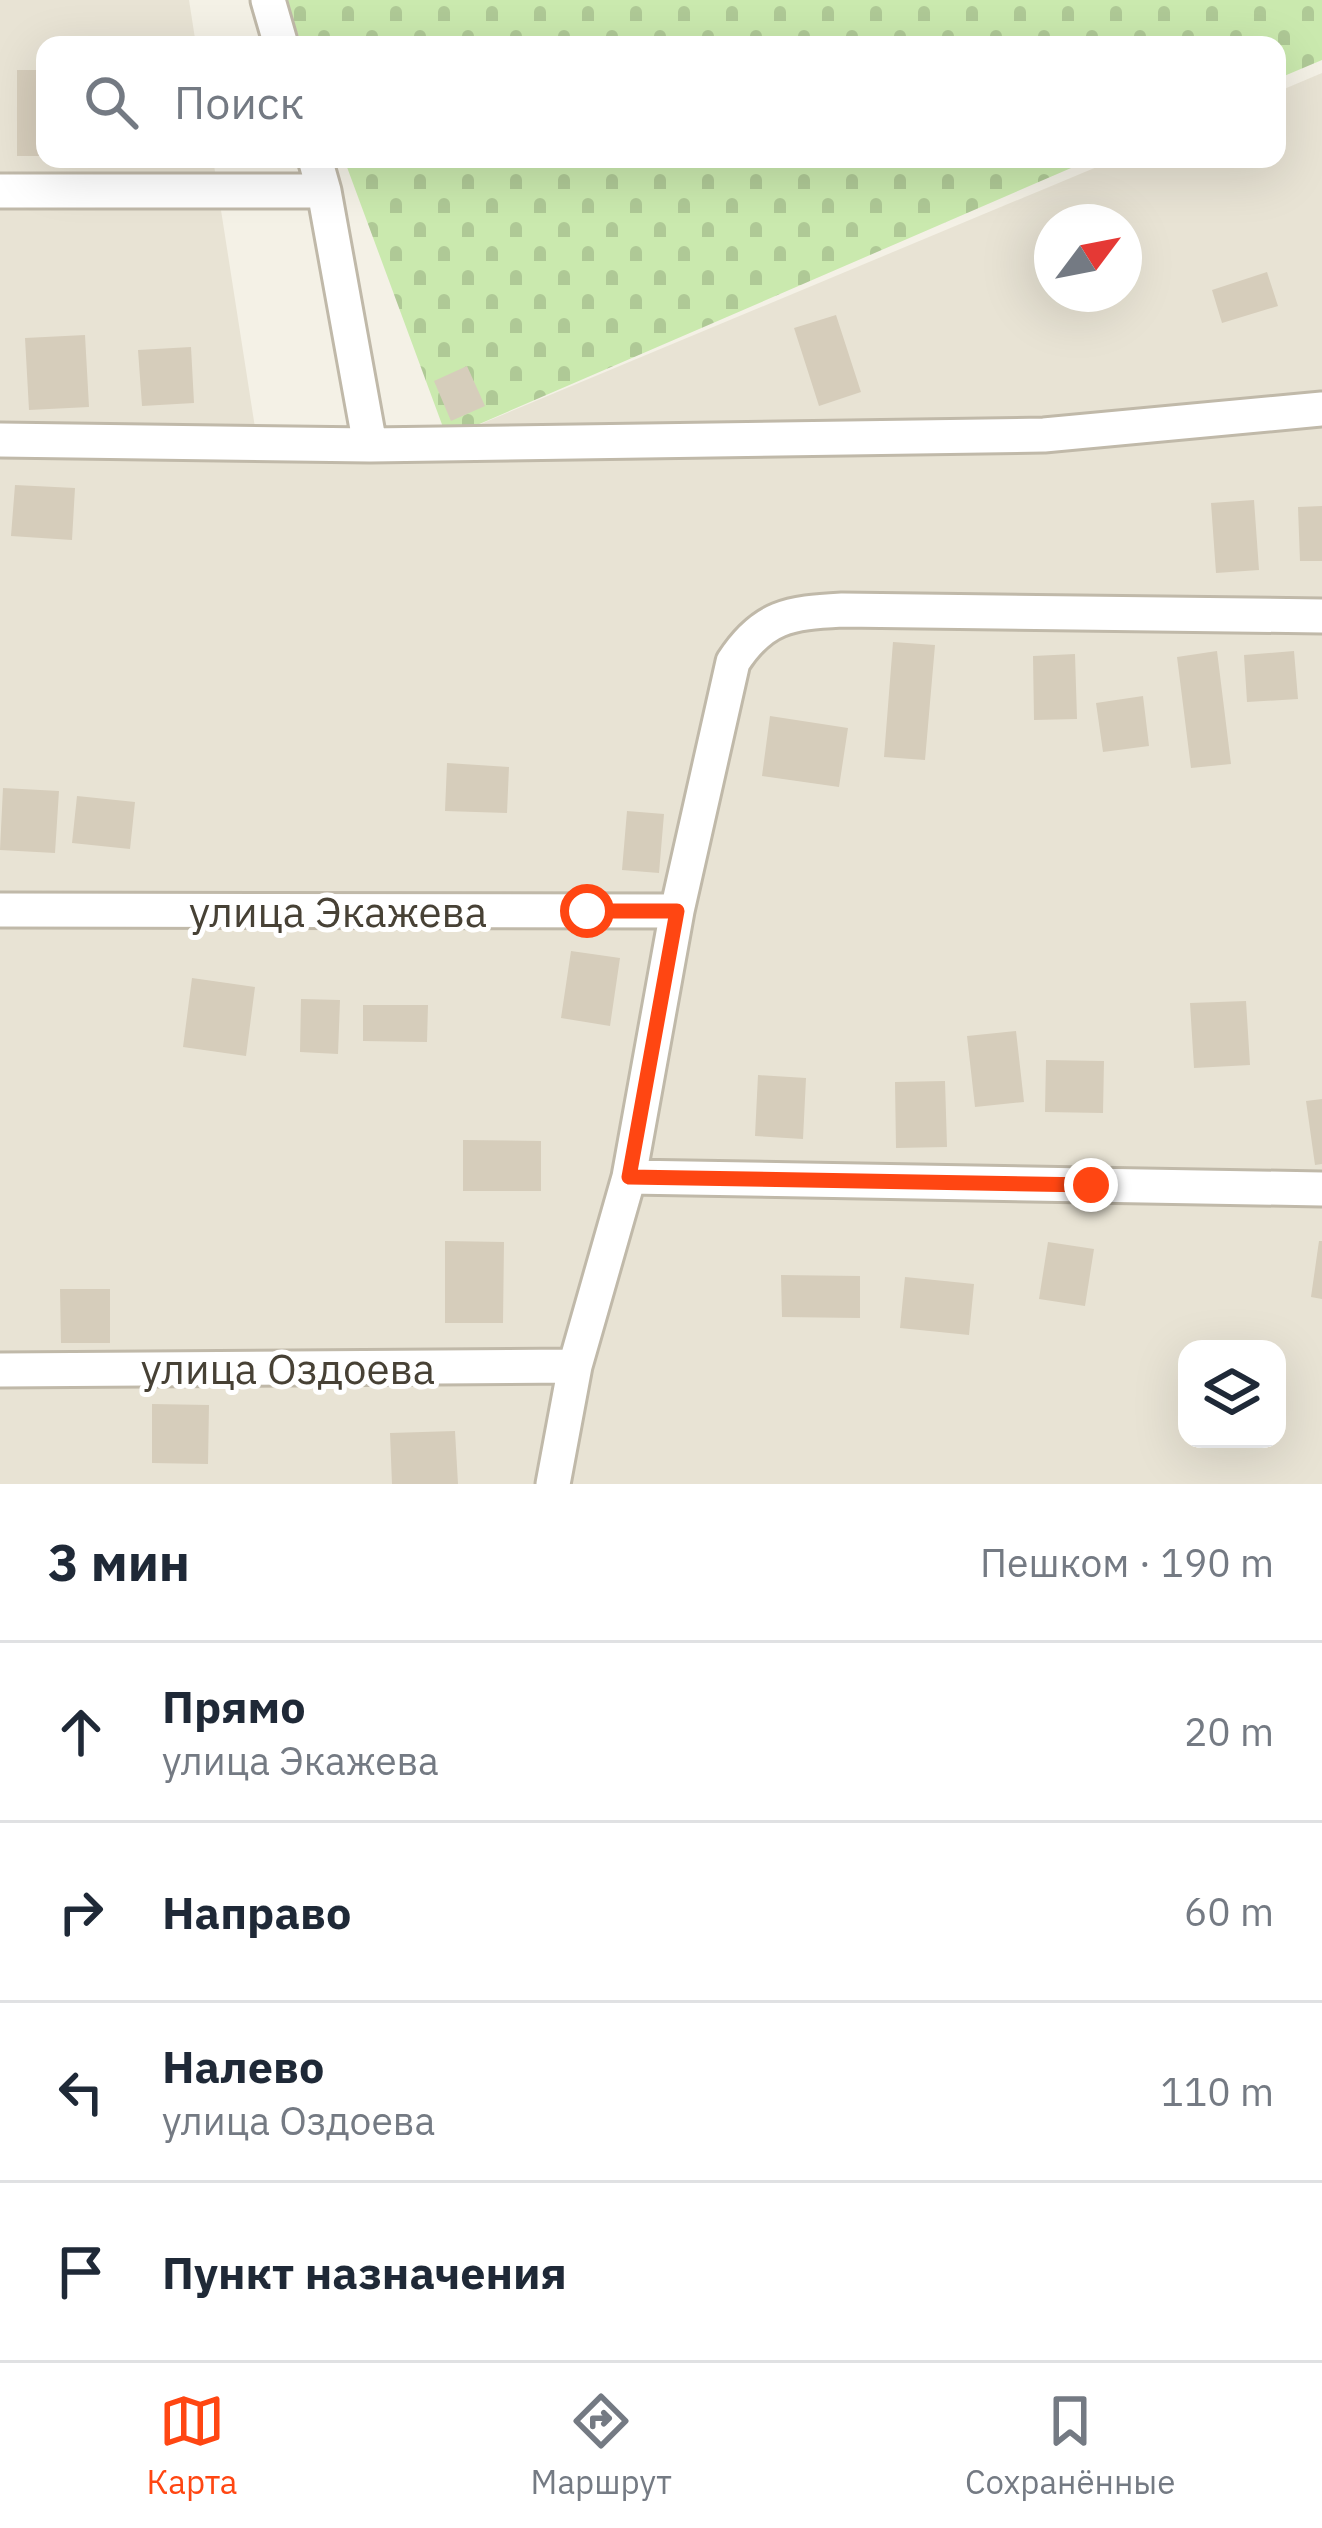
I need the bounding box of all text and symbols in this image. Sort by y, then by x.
search box [36,36,1286,168]
icon: search [78,69,144,135]
text: Поиск [174,73,304,131]
north arrow [1034,204,1142,312]
street label: улица Экажева [189,884,487,939]
route start [560,884,614,938]
route end [1064,1158,1118,1212]
map controls [1178,1340,1286,1448]
button: layers [1178,1340,1286,1448]
street label: улица Оздоева [141,1341,435,1396]
text: 3 мин [48,1529,190,1595]
text: Пешком · 190 m [980,1537,1274,1588]
text: Прямо [162,1677,306,1735]
icon: ahead [48,1699,114,1765]
text: 20 m [1184,1706,1274,1757]
text: улица Экажева [162,1735,439,1786]
icon: right [48,1879,114,1945]
text: Направо [162,1883,351,1941]
text: 60 m [1184,1886,1274,1937]
text: Налево [162,2037,324,2095]
icon: left [48,2059,114,2125]
text: 110 m [1161,2066,1274,2117]
text: улица Оздоева [162,2095,435,2146]
icon: arrive [48,2239,114,2305]
text: Пункт назначения [162,2243,567,2301]
tab: Карта [147,2388,237,2503]
tab: Маршрут [531,2388,672,2503]
tab: Сохранённые [965,2388,1175,2503]

